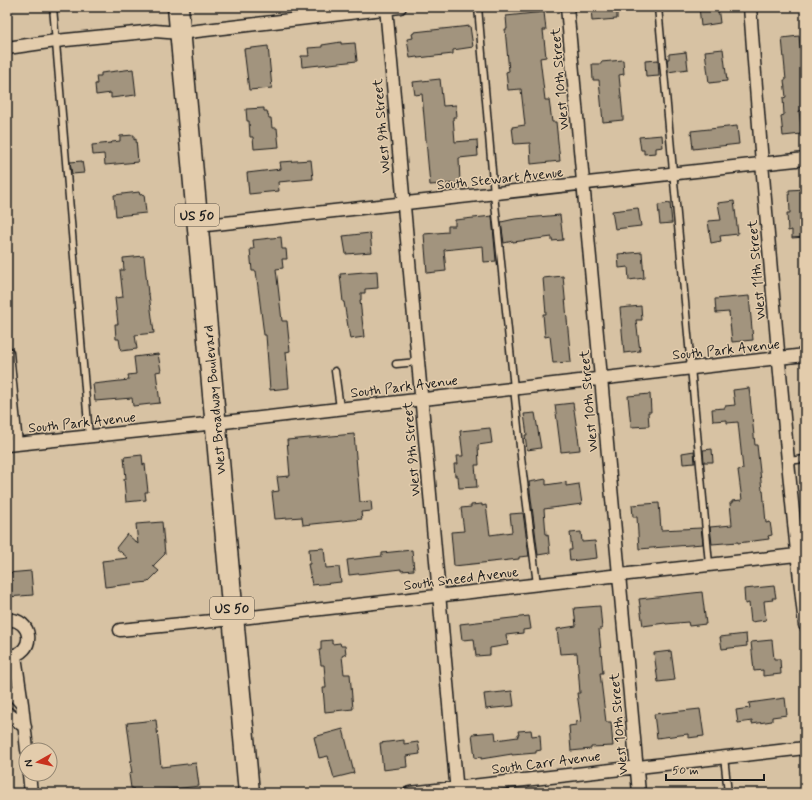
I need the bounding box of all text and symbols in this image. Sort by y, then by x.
street label: West 10th Street [547,26,573,131]
street label: West 9th Street [369,77,395,174]
street label: South Stewart Avenue [436,163,565,195]
road number: US 50 [175,204,219,226]
street label: West 11th Street [744,218,770,321]
street label: West Broadway Boulevard [199,324,230,475]
street label: South Park Avenue [671,335,781,365]
street label: West 10th Street [576,348,602,453]
street label: South Park Avenue [349,371,459,403]
street label: West 9th Street [399,400,425,497]
street label: South Park Avenue [27,408,137,438]
street label: South Sneed Avenue [403,563,520,595]
road number: US 50 [210,597,254,619]
street label: West 10th Street [606,671,632,776]
north arrow [18,742,58,782]
street label: South Carr Avenue [491,747,602,779]
scale bar [666,756,764,782]
text: N [22,759,37,768]
text: 50 m [672,763,699,779]

